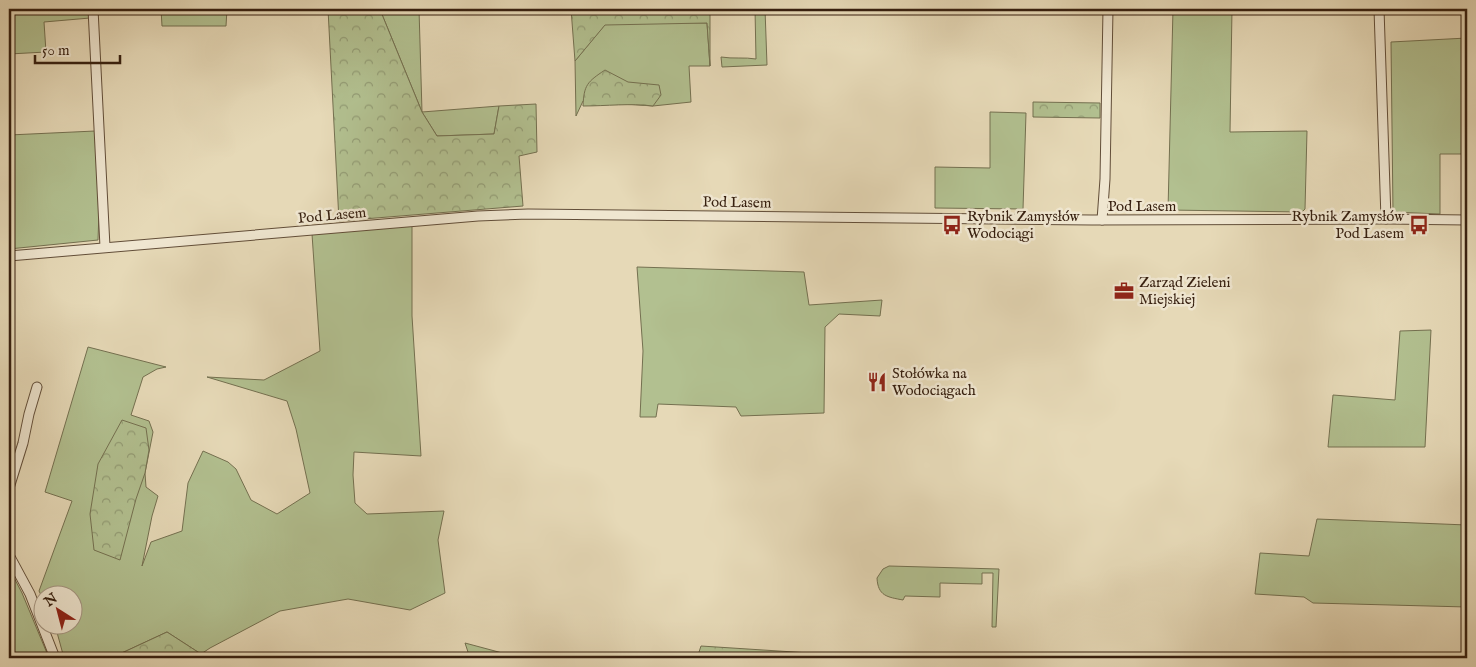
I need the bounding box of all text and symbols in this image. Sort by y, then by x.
scale bar [35,32,120,64]
text: 50 m [42,41,70,60]
street label: Pod Lasem [703,192,772,213]
street label: Pod Lasem [1108,197,1177,216]
street label: Pod Lasem [297,203,367,228]
place label: Rybnik Zamysłów Wodociągi [967,207,1081,243]
place label: Rybnik Zamysłów Pod Lasem [1292,207,1405,243]
bus stop icon: Rybnik Zamysłów Wodociągi [941,214,963,236]
bus stop icon: Rybnik Zamysłów Pod Lasem [1408,214,1430,236]
place label: Zarząd Zieleni Miejskiej [1139,273,1231,309]
office icon: Zarząd Zieleni Miejskiej [1113,280,1135,302]
place label: Stołówka na Wodociągach [892,364,976,400]
restaurant icon: Stołówka na Wodociągach [866,371,888,393]
north arrow [32,584,82,634]
text: N [40,589,61,612]

